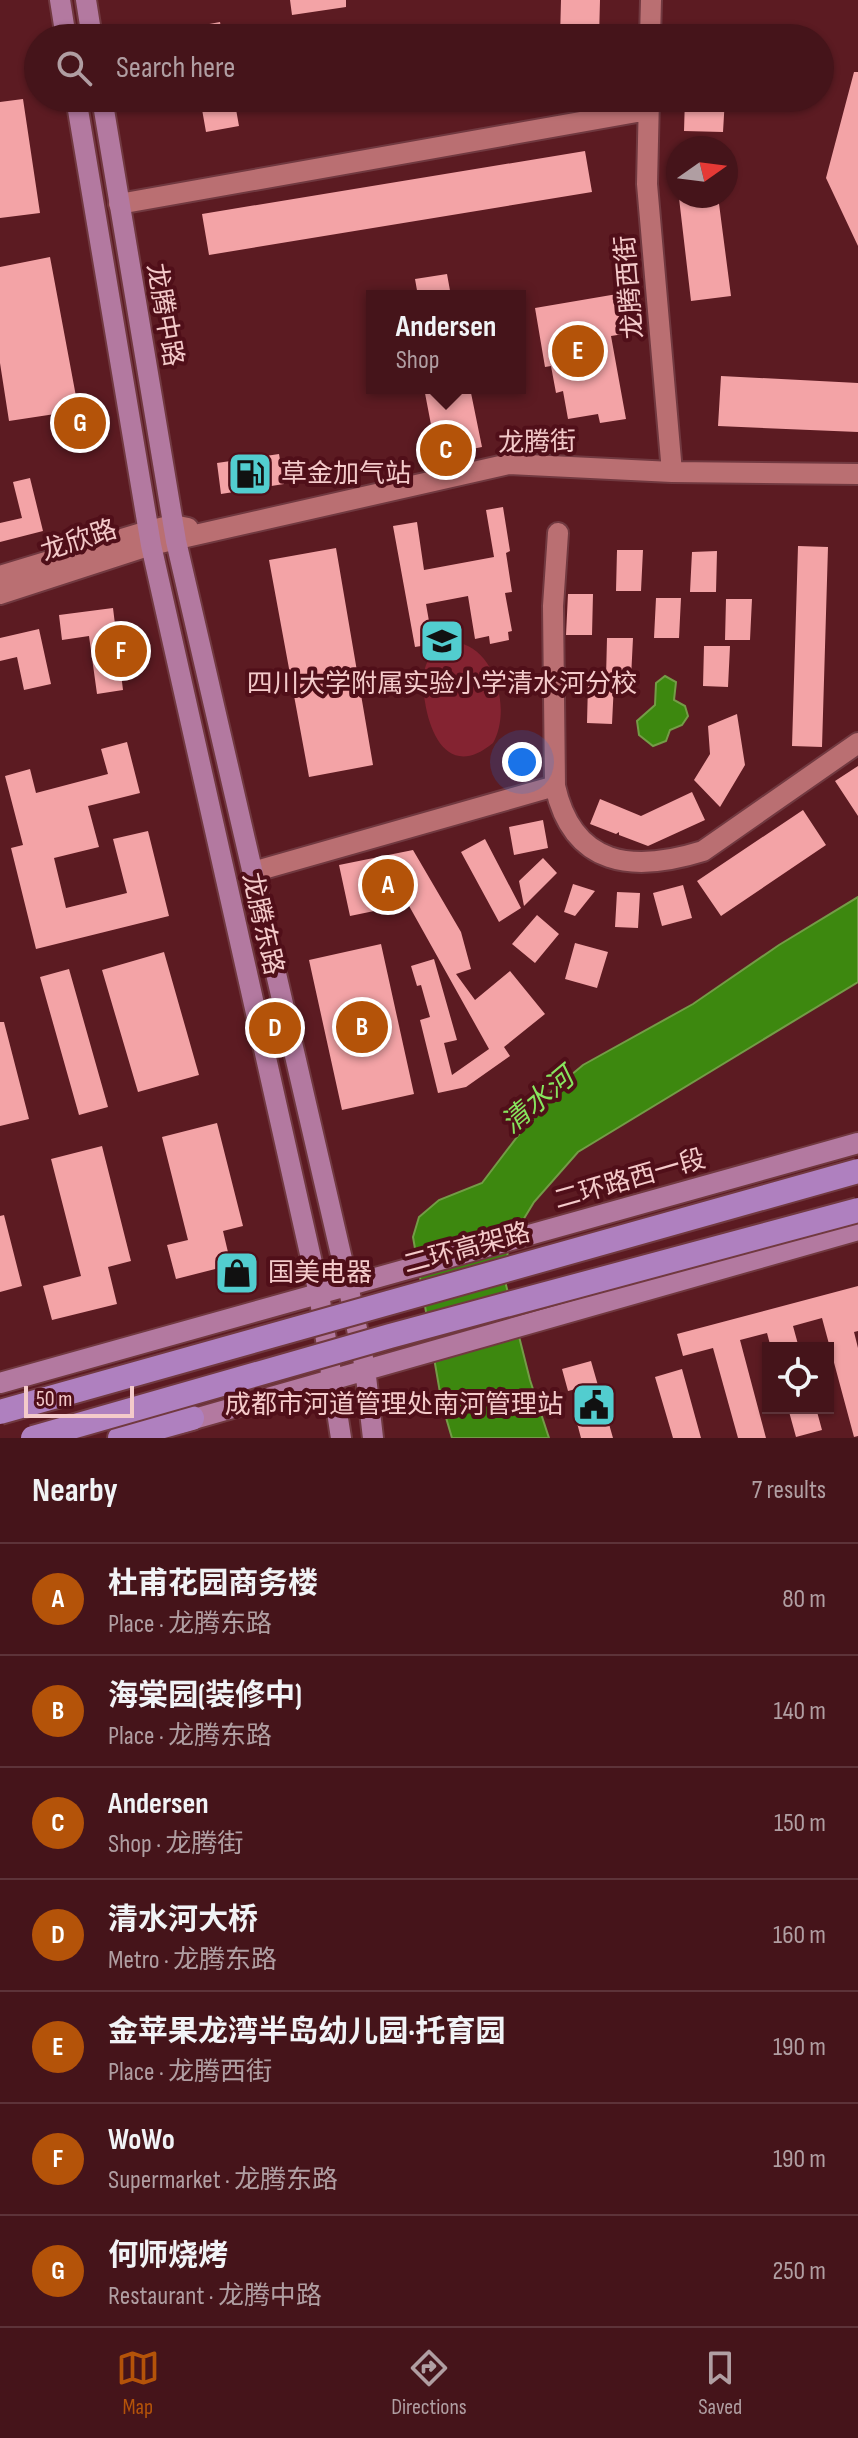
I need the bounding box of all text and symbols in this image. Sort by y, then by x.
search box [24,24,834,112]
icon: search [52,46,96,90]
text: Search here [116,50,235,86]
north arrow [666,136,738,208]
street label: 龙腾西街 [610,234,650,340]
street label: 龙腾中路 [140,261,188,369]
popup [366,290,526,394]
text: Andersen [396,309,496,345]
pin: E [552,321,604,381]
text: Shop [396,345,440,376]
pin: G [54,393,106,453]
pin: C [420,420,472,480]
street label: 龙腾街 [498,427,576,459]
fuel station icon: 草金加气站 [226,450,274,498]
place label: 草金加气站 [281,459,411,490]
street label: 龙欣路 [37,514,121,568]
school or university icon: 四川大学附属实验小学清水河分校 [418,617,466,665]
pin: F [95,621,147,681]
place label: 四川大学附属实验小学清水河分校 [247,669,637,700]
your location [502,742,542,782]
pin: A [362,855,414,915]
street label: 龙腾东路 [235,870,289,978]
pin: B [336,997,388,1057]
pin: D [249,998,301,1058]
water label: 清水河 [495,1058,585,1141]
street label: 二环路西一段 [551,1144,709,1216]
street label: 二环高架路 [400,1217,534,1281]
shop icon: 国美电器 [213,1249,261,1297]
place label: 国美电器 [268,1258,372,1289]
map controls [762,1342,834,1414]
button: locate [762,1342,834,1414]
public building icon: 成都市河道管理处南河管理站 [570,1381,618,1429]
scale bar [24,1382,134,1418]
text: 50 m [36,1386,72,1413]
place label: 成都市河道管理处南河管理站 [225,1390,563,1421]
text: Nearby [32,1470,118,1511]
text: 7 results [752,1475,826,1506]
text: 杜甫花园商务楼 [108,1566,318,1602]
text: A [52,1584,64,1615]
text: 80 m [782,1584,826,1615]
text: Place · 龙腾东路 [108,1609,272,1640]
text: 海棠园(装修中) [108,1678,302,1714]
text: B [52,1696,64,1727]
text: 140 m [774,1696,826,1727]
text: Place · 龙腾东路 [108,1721,272,1752]
text: Andersen [108,1786,209,1822]
text: C [51,1808,65,1839]
text: 150 m [774,1808,826,1839]
text: Shop · 龙腾街 [108,1829,243,1860]
text: 清水河大桥 [108,1902,258,1938]
text: D [51,1920,65,1951]
text: 160 m [773,1920,826,1951]
text: Metro · 龙腾东路 [108,1945,277,1976]
text: 金苹果龙湾半岛幼儿园·托育园 [108,2014,505,2050]
text: E [52,2032,64,2063]
text: 190 m [773,2032,826,2063]
text: Place · 龙腾西街 [108,2057,272,2088]
text: WoWo [108,2122,175,2158]
text: F [53,2144,63,2175]
text: 190 m [773,2144,826,2175]
text: Supermarket · 龙腾东路 [108,2165,338,2196]
text: 何师烧烤 [108,2238,228,2274]
text: G [51,2256,65,2287]
text: 250 m [772,2256,826,2287]
text: Restaurant · 龙腾中路 [108,2281,322,2312]
tab: Map [116,2346,160,2421]
tab: Directions [391,2346,467,2421]
tab: Saved [698,2346,742,2421]

